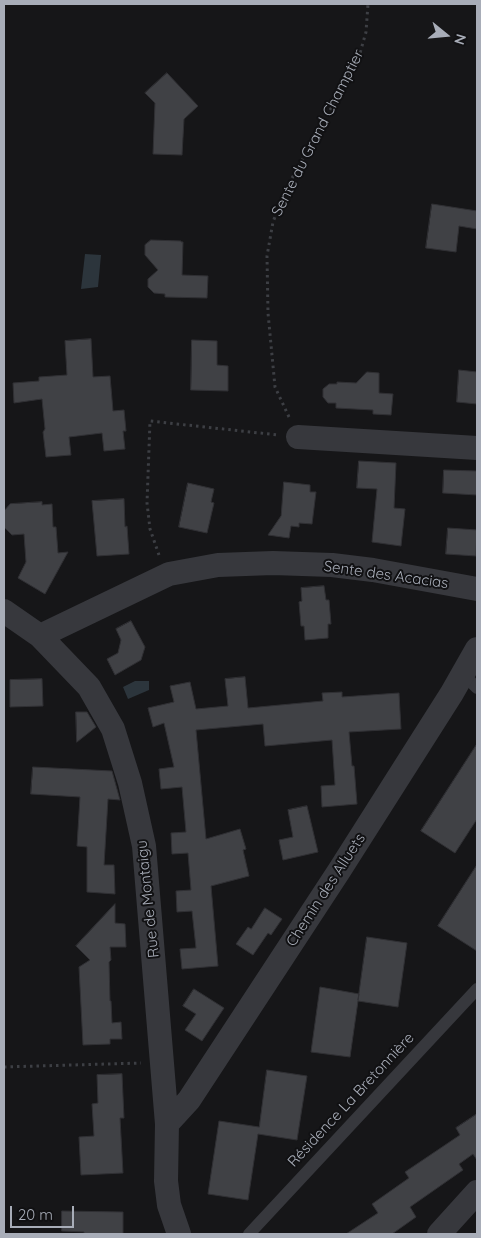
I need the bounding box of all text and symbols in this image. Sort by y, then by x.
north arrow [421,10,471,60]
text: N [450,32,470,47]
street label: Sente du Grand Champtier [268,47,368,219]
street label: Sente des Acacias [323,557,449,593]
street label: Chemin des Alluets [283,830,369,950]
street label: Rue de Montaigu [133,839,163,959]
street label: Résidence La Bretonnière [284,1029,418,1171]
scale bar [12,1196,76,1228]
text: 20 m [18,1205,53,1224]

